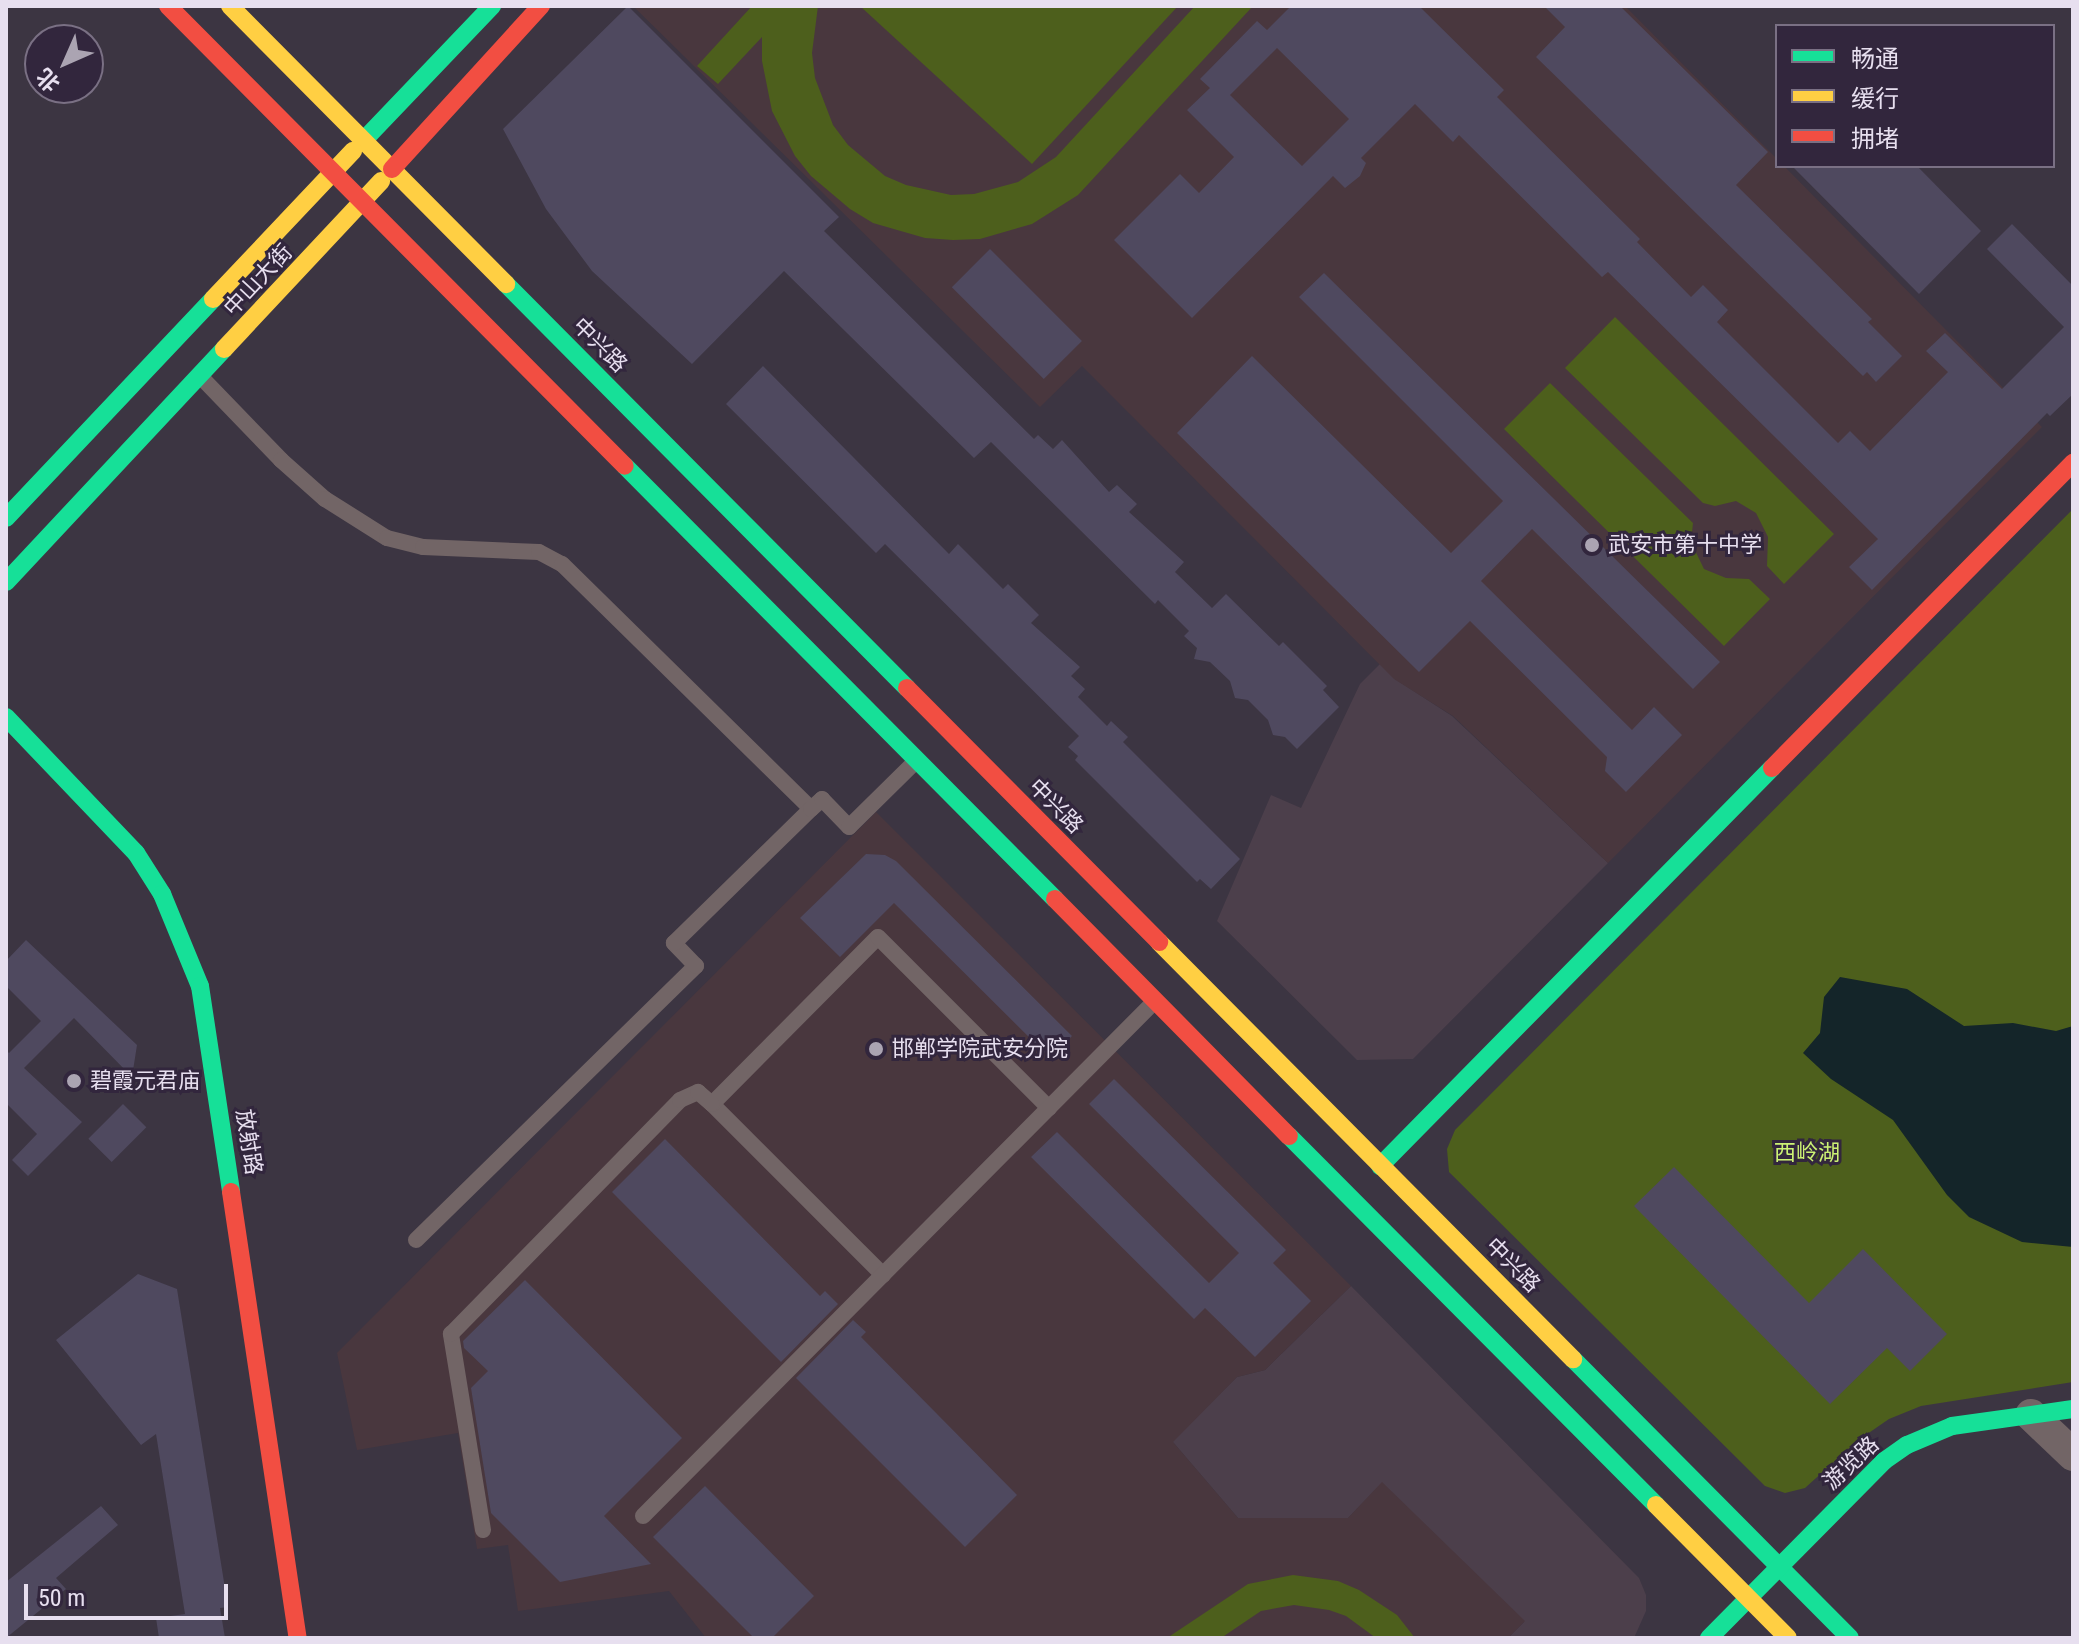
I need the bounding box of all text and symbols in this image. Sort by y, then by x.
north arrow [24,24,104,104]
legend [1775,24,2055,168]
text: 畅通 [1851,45,1899,73]
text: 北 [31,63,65,97]
text: 缓行 [1851,85,1899,113]
text: 拥堵 [1851,125,1899,153]
street label: 中山大街 [218,239,298,321]
street label: 中兴路 [567,312,633,378]
place label: 武安市第十中学 [1608,532,1762,558]
marker: 武安市第十中学 [1583,536,1601,554]
street label: 中兴路 [1023,773,1089,839]
place label: 邯郸学院武安分院 [892,1036,1068,1062]
marker: 邯郸学院武安分院 [867,1040,885,1058]
place label: 碧霞元君庙 [90,1068,200,1094]
marker: 碧霞元君庙 [65,1072,83,1090]
street label: 放射路 [231,1107,267,1177]
park label: 西岭湖 [1774,1140,1840,1166]
street label: 中兴路 [1480,1232,1546,1298]
street label: 游览路 [1818,1431,1884,1495]
scale bar [28,1568,232,1618]
text: 50 m [38,1584,85,1612]

